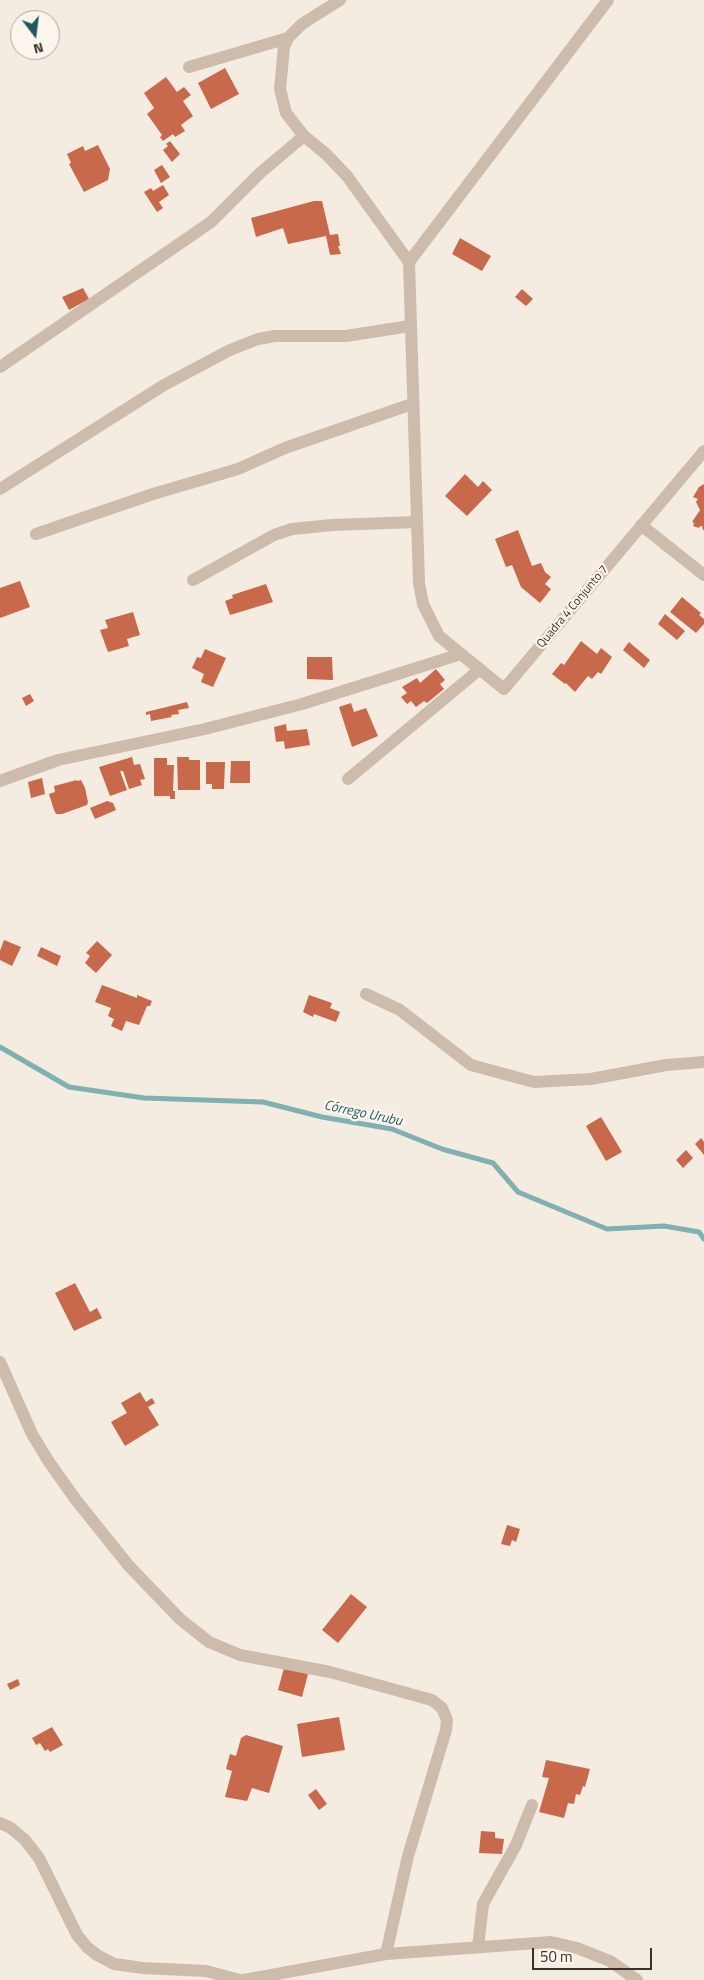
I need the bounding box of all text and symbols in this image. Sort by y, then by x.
north arrow [10,10,60,60]
text: N [31,38,46,60]
street label: Quadra 4 Conjunto 7 [534,563,612,651]
water label: Córrego Urubu [323,1098,403,1130]
scale bar [534,1938,654,1970]
text: 50 m [540,1945,573,1968]

